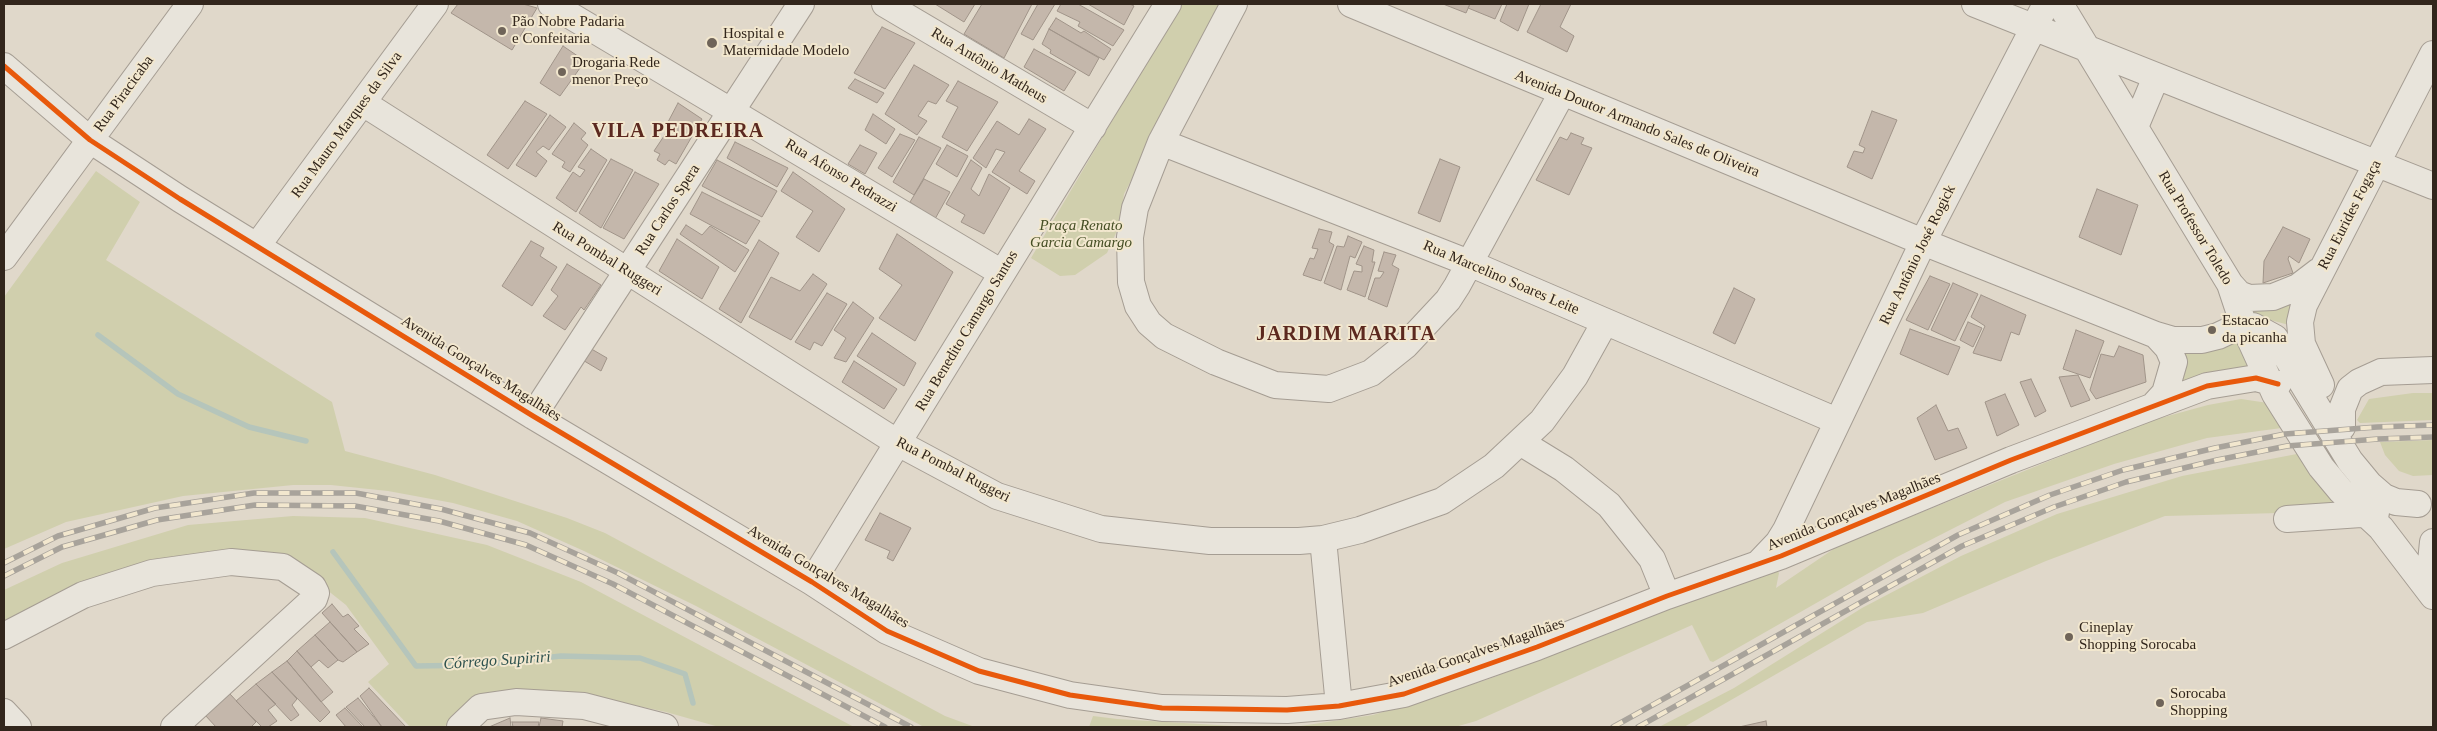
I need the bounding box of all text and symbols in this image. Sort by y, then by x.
place label: Pão Nobre Padaria e Confeitaria [512,13,624,48]
street label: Rua Antônio Matheus [928,24,1050,108]
marker: Pão Nobre Padaria e Confeitaria [496,25,508,37]
place label: Hospital e Maternidade Modelo [723,25,849,60]
marker: Hospital e Maternidade Modelo [705,36,719,50]
street label: Rua Mauro Marques da Silva [288,48,406,202]
street label: Rua Piracicaba [90,52,158,136]
place label: Drogaria Rede menor Preço [572,54,660,89]
marker: Drogaria Rede menor Preço [556,66,568,78]
street label: Avenida Doutor Armando Sales de Oliveira [1512,66,1762,182]
district label: VILA PEDREIRA [590,120,766,144]
street label: Rua Afonso Pedrazzi [782,135,900,217]
street label: Rua Eurides Fogaça [2315,157,2385,273]
street label: Rua Carlos Spera [632,161,704,259]
street label: Rua Professor Toledo [2154,168,2236,288]
street label: Rua Antônio José Rogick [1876,182,1960,328]
park label: Praça Renato Garcia Camargo [1030,217,1132,252]
street label: Rua Pombal Ruggeri [549,218,665,300]
street label: Rua Marcelino Soares Leite [1420,237,1582,319]
street label: Rua Benedito Camargo Santos [912,247,1022,415]
street label: Avenida Gonçalves Magalhães [398,312,564,426]
place label: Estacao da picanha [2222,312,2287,347]
district label: JARDIM MARITA [1254,323,1438,347]
marker: Estacao da picanha [2206,324,2218,336]
street label: Rua Pombal Ruggeri [893,433,1013,507]
street label: Avenida Gonçalves Magalhães [1765,469,1943,555]
street label: Avenida Gonçalves Magalhães [744,522,912,632]
street label: Avenida Gonçalves Magalhães [1385,614,1567,692]
place label: Cineplay Shopping Sorocaba [2079,619,2196,654]
marker: Cineplay Shopping Sorocaba [2063,631,2075,643]
water label: Córrego Supiriri [443,648,551,674]
place label: Sorocaba Shopping [2170,685,2228,720]
marker: Sorocaba Shopping [2154,697,2166,709]

